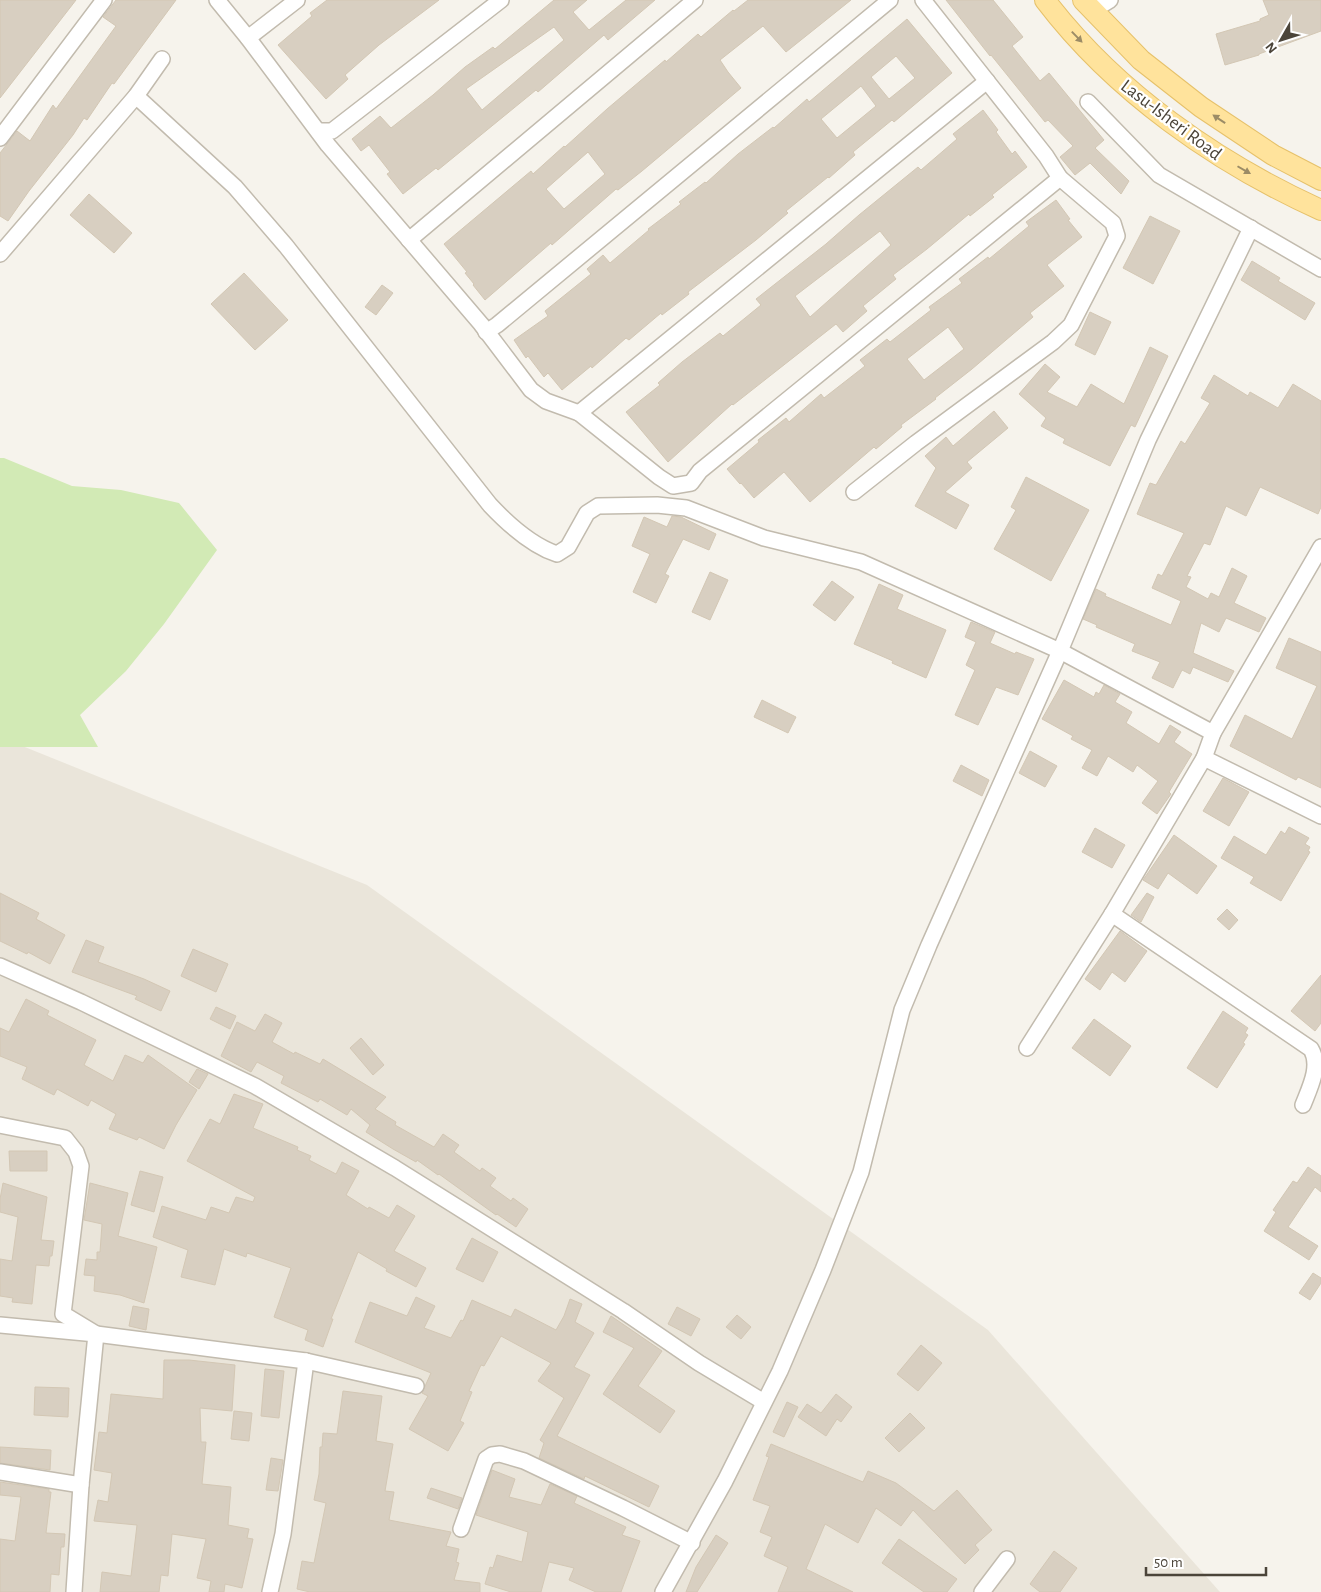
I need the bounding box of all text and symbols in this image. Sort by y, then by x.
north arrow [1256,15,1306,65]
one-way arrow [1071,31,1083,43]
text: N [1263,39,1280,56]
street label: Lasu-Isheri Road [1117,76,1225,164]
one-way arrow [1212,115,1226,124]
one-way arrow [1238,166,1251,175]
scale bar [1146,1544,1266,1576]
text: 50 m [1154,1555,1183,1570]

